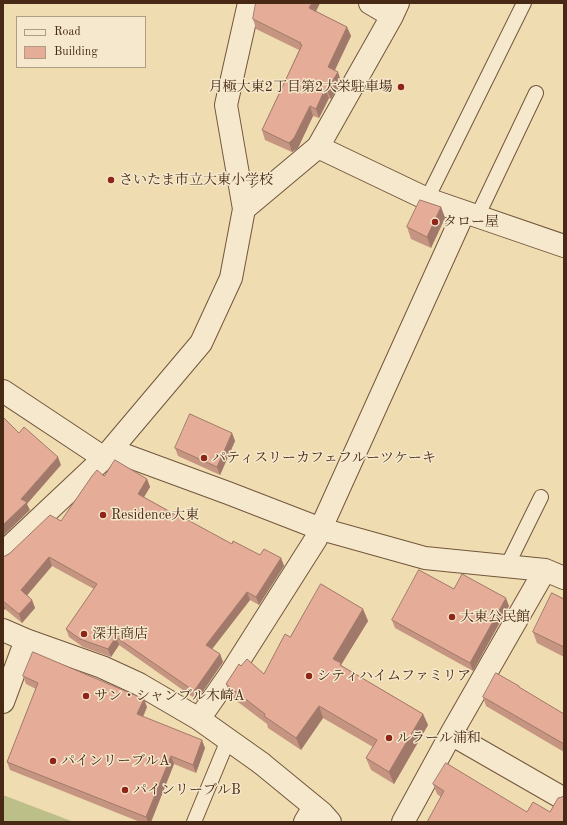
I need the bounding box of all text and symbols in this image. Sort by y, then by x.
legend [16,16,146,68]
text: Road [54,26,81,38]
text: Building [54,46,98,58]
place label: 月極大東2丁目第2大栄駐車場 [209,79,393,95]
marker: 月極大東2丁目第2大栄駐車場 [396,82,406,92]
place label: さいたま市立大東小学校 [119,172,273,188]
marker: さいたま市立大東小学校 [106,175,116,185]
place label: タロー屋 [443,214,499,230]
marker: タロー屋 [430,217,440,227]
place label: パティスリーカフェフルーツケーキ [212,450,436,466]
marker: パティスリーカフェフルーツケーキ [199,453,209,463]
place label: Residence大東 [111,507,199,523]
marker: Residence大東 [98,510,108,520]
place label: 大東公民館 [460,609,530,625]
marker: 大東公民館 [447,612,457,622]
place label: 深井商店 [92,626,148,642]
marker: 深井商店 [79,629,89,639]
place label: シティハイムファミリア [317,668,471,684]
marker: シティハイムファミリア [304,671,314,681]
place label: サン・シャンブル木崎A [94,688,245,704]
marker: サン・シャンブル木崎A [81,691,91,701]
place label: ルラール浦和 [397,730,481,746]
marker: ルラール浦和 [384,733,394,743]
place label: パインリーブルA [61,753,170,769]
marker: パインリーブルA [48,756,58,766]
place label: パインリーブルB [133,782,241,798]
marker: パインリーブルB [120,785,130,795]

